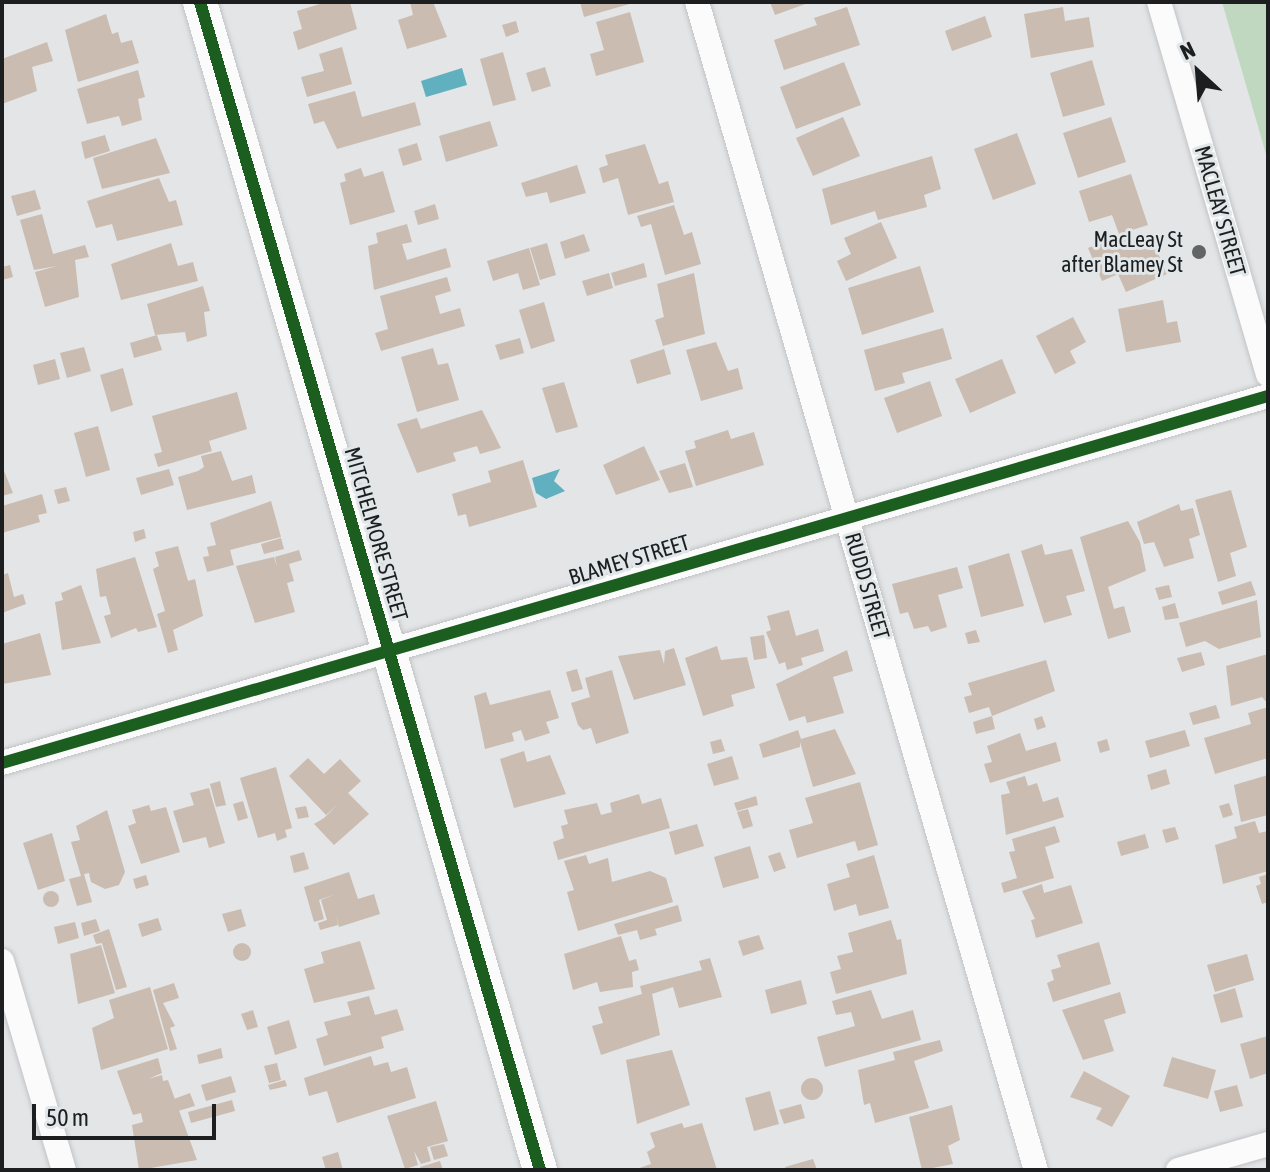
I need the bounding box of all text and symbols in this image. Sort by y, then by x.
north arrow [1158,32,1238,112]
text: N [1176,36,1199,65]
street label: MACLEAY STREET [1189,143,1251,279]
place label: MacLeay St after Blamey St [1061,226,1183,278]
marker: MacLeay St after Blamey St [1190,243,1208,261]
street label: MITCHELMORE STREET [339,444,413,624]
street label: BLAMEY STREET [565,529,693,591]
street label: RUDD STREET [839,530,895,642]
scale bar [36,1088,220,1138]
text: 50 m [46,1104,89,1131]

